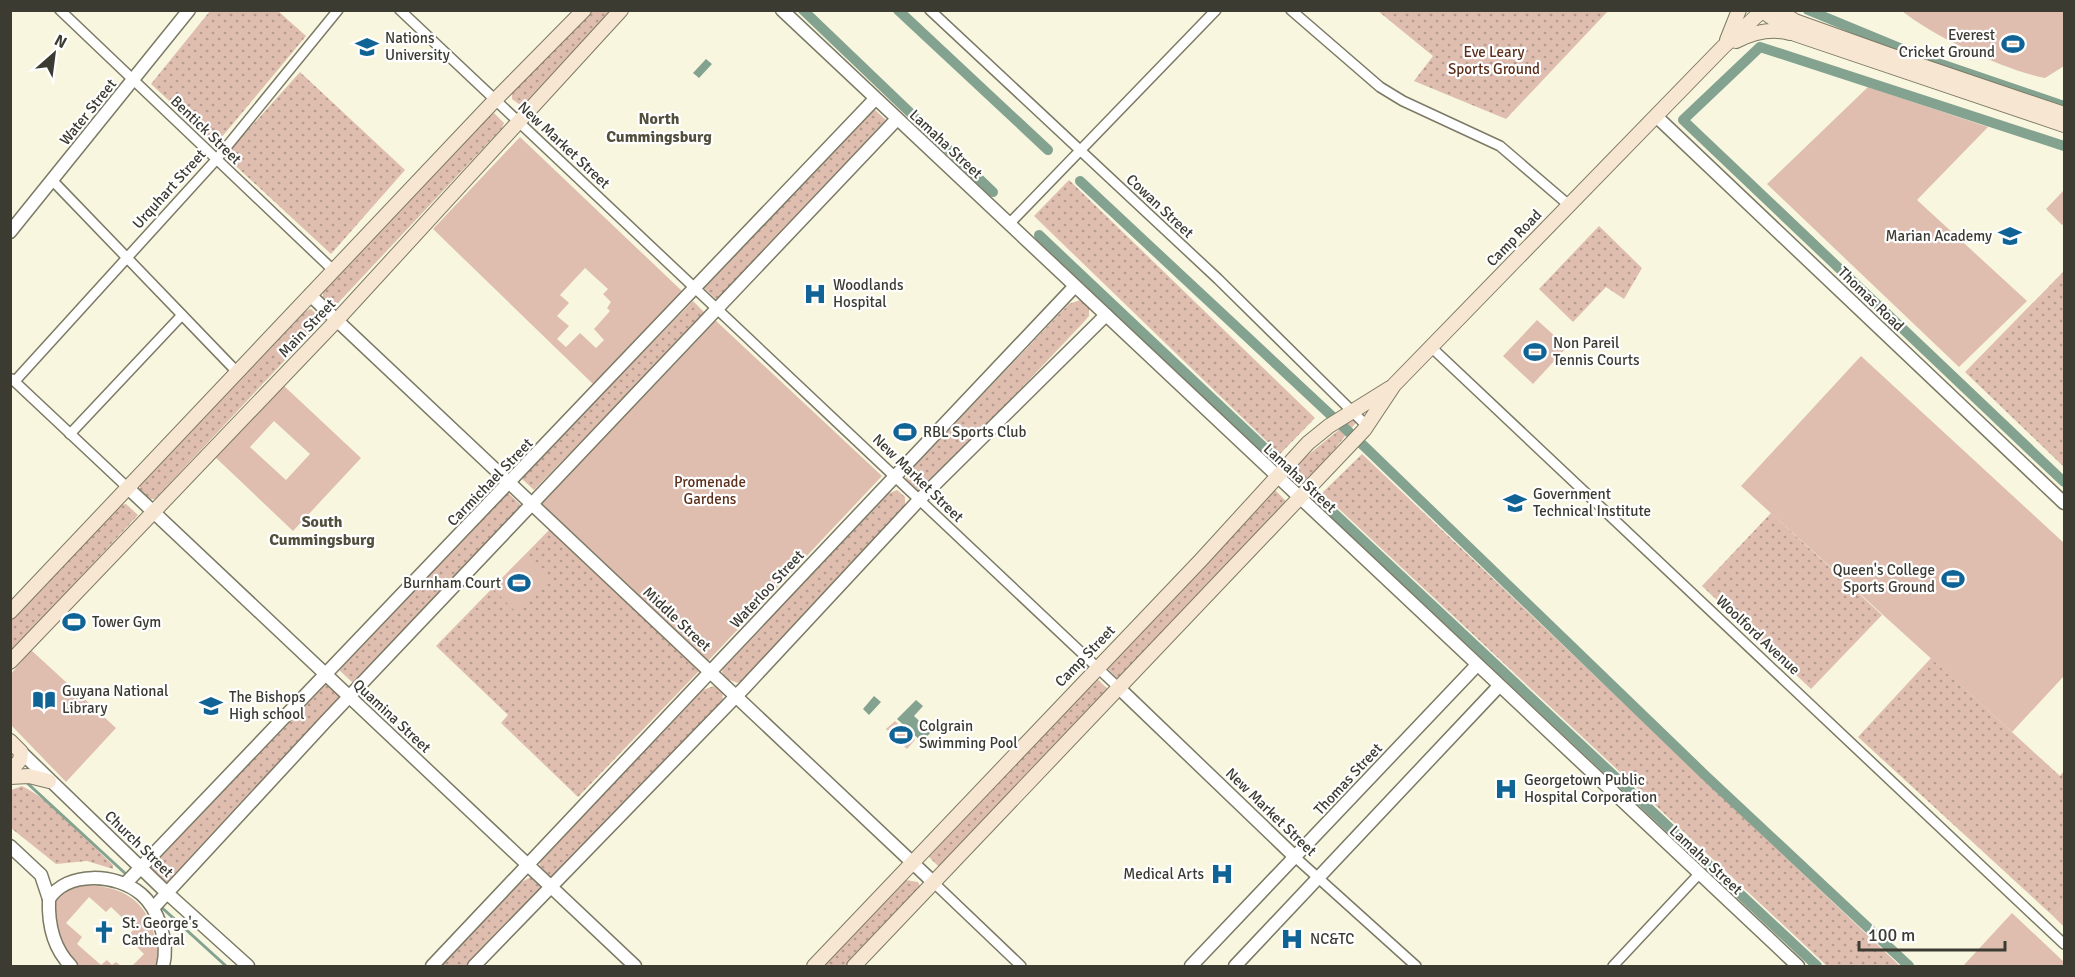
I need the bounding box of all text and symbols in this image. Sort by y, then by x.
north arrow [24,24,84,84]
place label: Everest Cricket Ground [1899,26,1995,61]
place label: Nations University [385,29,450,64]
text: N [51,30,70,53]
sports icon: Everest Cricket Ground [2000,31,2026,57]
school or university icon: Nations University [354,34,380,60]
park label: Eve Leary Sports Ground [1448,43,1540,78]
street label: Water Street [56,75,120,149]
street label: Bentick Street [167,92,245,168]
street label: New Market Street [514,98,614,192]
street label: Lamaha Street [906,106,986,182]
district label: North Cummingsburg [606,109,712,147]
street label: Urquhart Street [129,146,209,232]
street label: Cowan Street [1123,170,1197,242]
street label: Camp Road [1483,206,1545,270]
school or university icon: Marian Academy [1997,223,2023,249]
place label: Marian Academy [1886,227,1992,245]
street label: Thomas Road [1834,263,1908,335]
place label: Woodlands Hospital [833,276,904,311]
hospital icon: Woodlands Hospital [802,281,828,307]
street label: Main Street [275,295,339,361]
place label: Non Pareil Tennis Courts [1553,334,1640,369]
sports icon: Non Pareil Tennis Courts [1522,339,1548,365]
sports icon: RBL Sports Club [892,419,918,445]
place label: RBL Sports Club [923,423,1027,441]
street label: New Market Street [869,430,967,526]
street label: Carmichael Street [444,434,536,530]
street label: Lamaha Street [1260,440,1340,516]
park label: Promenade Gardens [674,473,746,508]
place label: Government Technical Institute [1533,485,1651,520]
school or university icon: Government Technical Institute [1502,490,1528,516]
district label: South Cummingsburg [269,512,375,550]
street label: Waterloo Street [726,546,808,632]
place label: Queen's College Sports Ground [1833,561,1935,596]
sports icon: Queen's College Sports Ground [1940,566,1966,592]
sports icon: Burnham Court [506,570,532,596]
place label: Burnham Court [403,574,501,592]
street label: Middle Street [639,583,715,655]
street label: Woolford Avenue [1712,591,1804,679]
sports icon: Tower Gym [61,609,87,635]
place label: Tower Gym [92,613,161,631]
street label: Camp Street [1051,621,1119,691]
street label: Quamina Street [349,675,435,757]
place label: Guyana National Library [62,682,168,717]
library icon: Guyana National Library [31,687,57,713]
place label: The Bishops High school [229,688,306,723]
school or university icon: The Bishops High school [198,693,224,719]
place label: Colgrain Swimming Pool [919,717,1018,752]
sports icon: Colgrain Swimming Pool [888,722,914,748]
street label: Thomas Street [1310,739,1386,819]
street label: New Market Street [1222,764,1320,860]
place label: Georgetown Public Hospital Corporation [1524,771,1657,806]
hospital icon: Georgetown Public Hospital Corporation [1493,776,1519,802]
street label: Church Street [101,807,177,881]
street label: Lamaha Street [1666,822,1746,898]
hospital icon: Medical Arts [1209,861,1235,887]
place label: Medical Arts [1123,865,1204,883]
place label: St. George's Cathedral [122,914,199,949]
scale bar [1859,914,2004,952]
church icon: St. George's Cathedral [91,919,117,945]
text: 100 m [1868,924,1915,946]
hospital icon: NC&TC [1279,926,1305,952]
place label: NC&TC [1310,930,1354,948]

